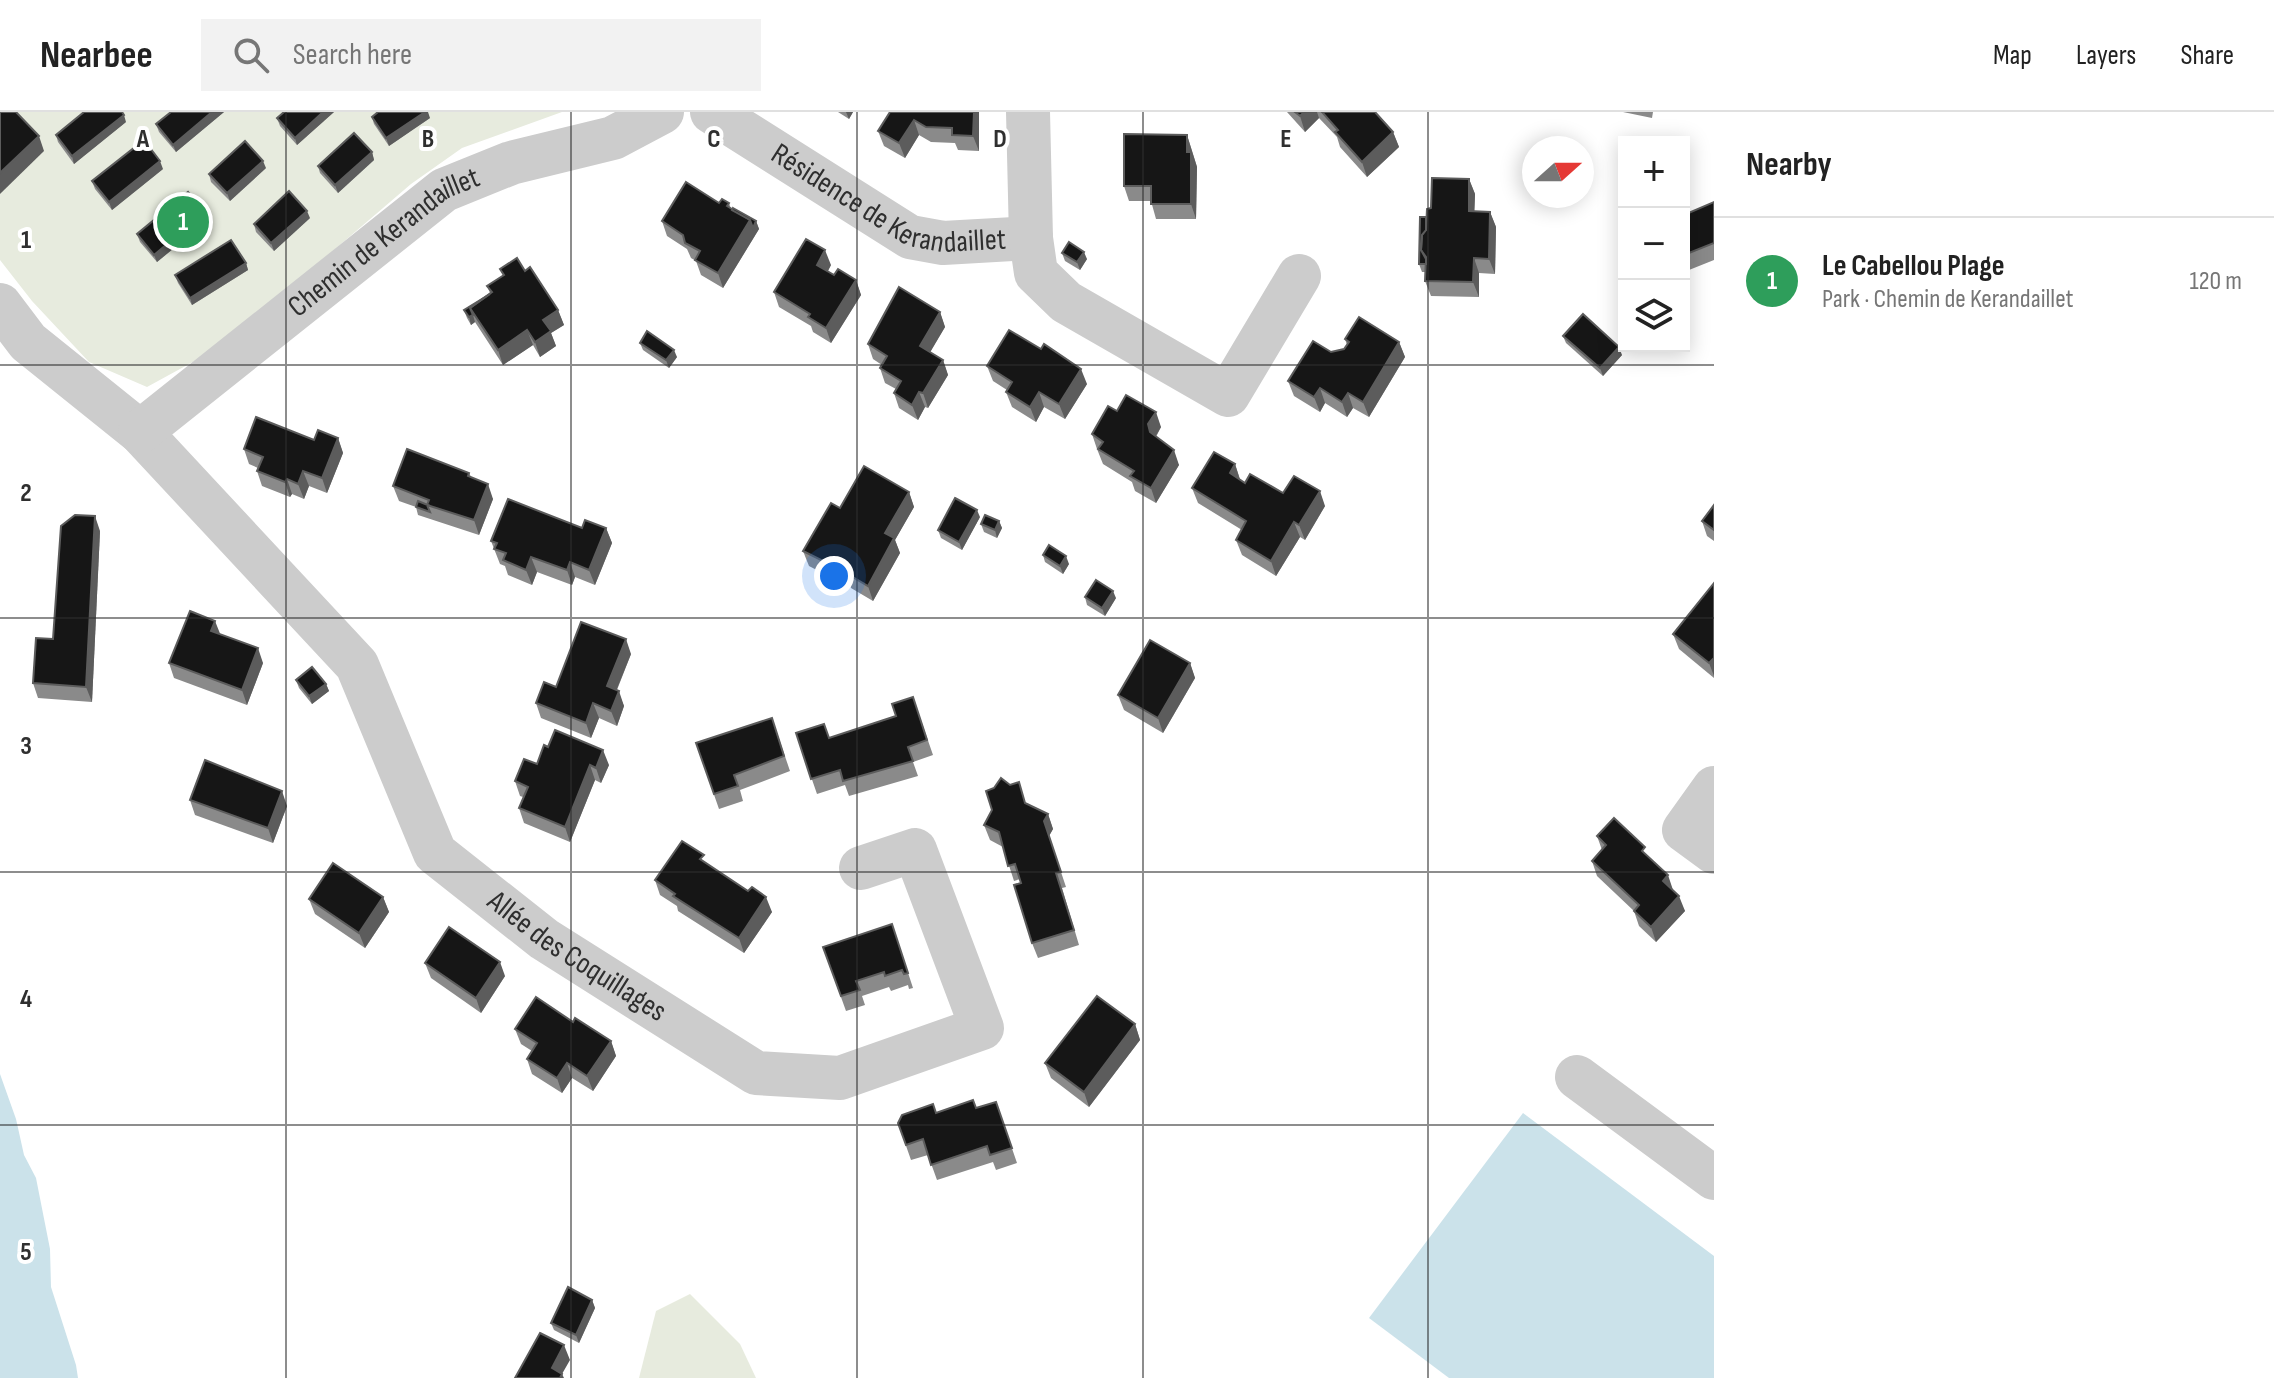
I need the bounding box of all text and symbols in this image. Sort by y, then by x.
search box [201,19,761,91]
text: Nearbee [40,33,153,78]
icon: search [229,33,273,77]
text: Search here [293,37,412,73]
text: Map [1993,39,2032,72]
text: Layers [2076,39,2136,72]
text: Share [2180,39,2234,72]
text: A [136,124,150,155]
text: B [422,124,434,155]
text: C [707,124,721,155]
text: D [993,124,1007,155]
text: E [1280,124,1292,155]
street label: Résidence de Kerandaillet [764,136,1007,261]
north arrow [1522,136,1594,208]
map controls [1618,136,1690,352]
button: + [1618,136,1690,208]
text: Nearby [1746,144,1832,185]
street label: Chemin de Kerandaillet [281,160,485,325]
pin: 1 [157,192,209,252]
button: − [1618,208,1690,280]
text: 1 [21,225,31,256]
text: Le Cabellou Plage [1822,248,2005,284]
text: 1 [1767,266,1777,297]
text: 120 m [2189,266,2242,297]
button: layers [1618,280,1690,352]
text: Park · Chemin de Kerandaillet [1822,284,2074,315]
text: 2 [20,478,32,509]
your location [814,556,854,596]
text: 3 [20,731,32,762]
street label: Allée des Coquillages [479,883,673,1030]
text: 4 [20,984,32,1015]
text: 5 [20,1237,32,1268]

